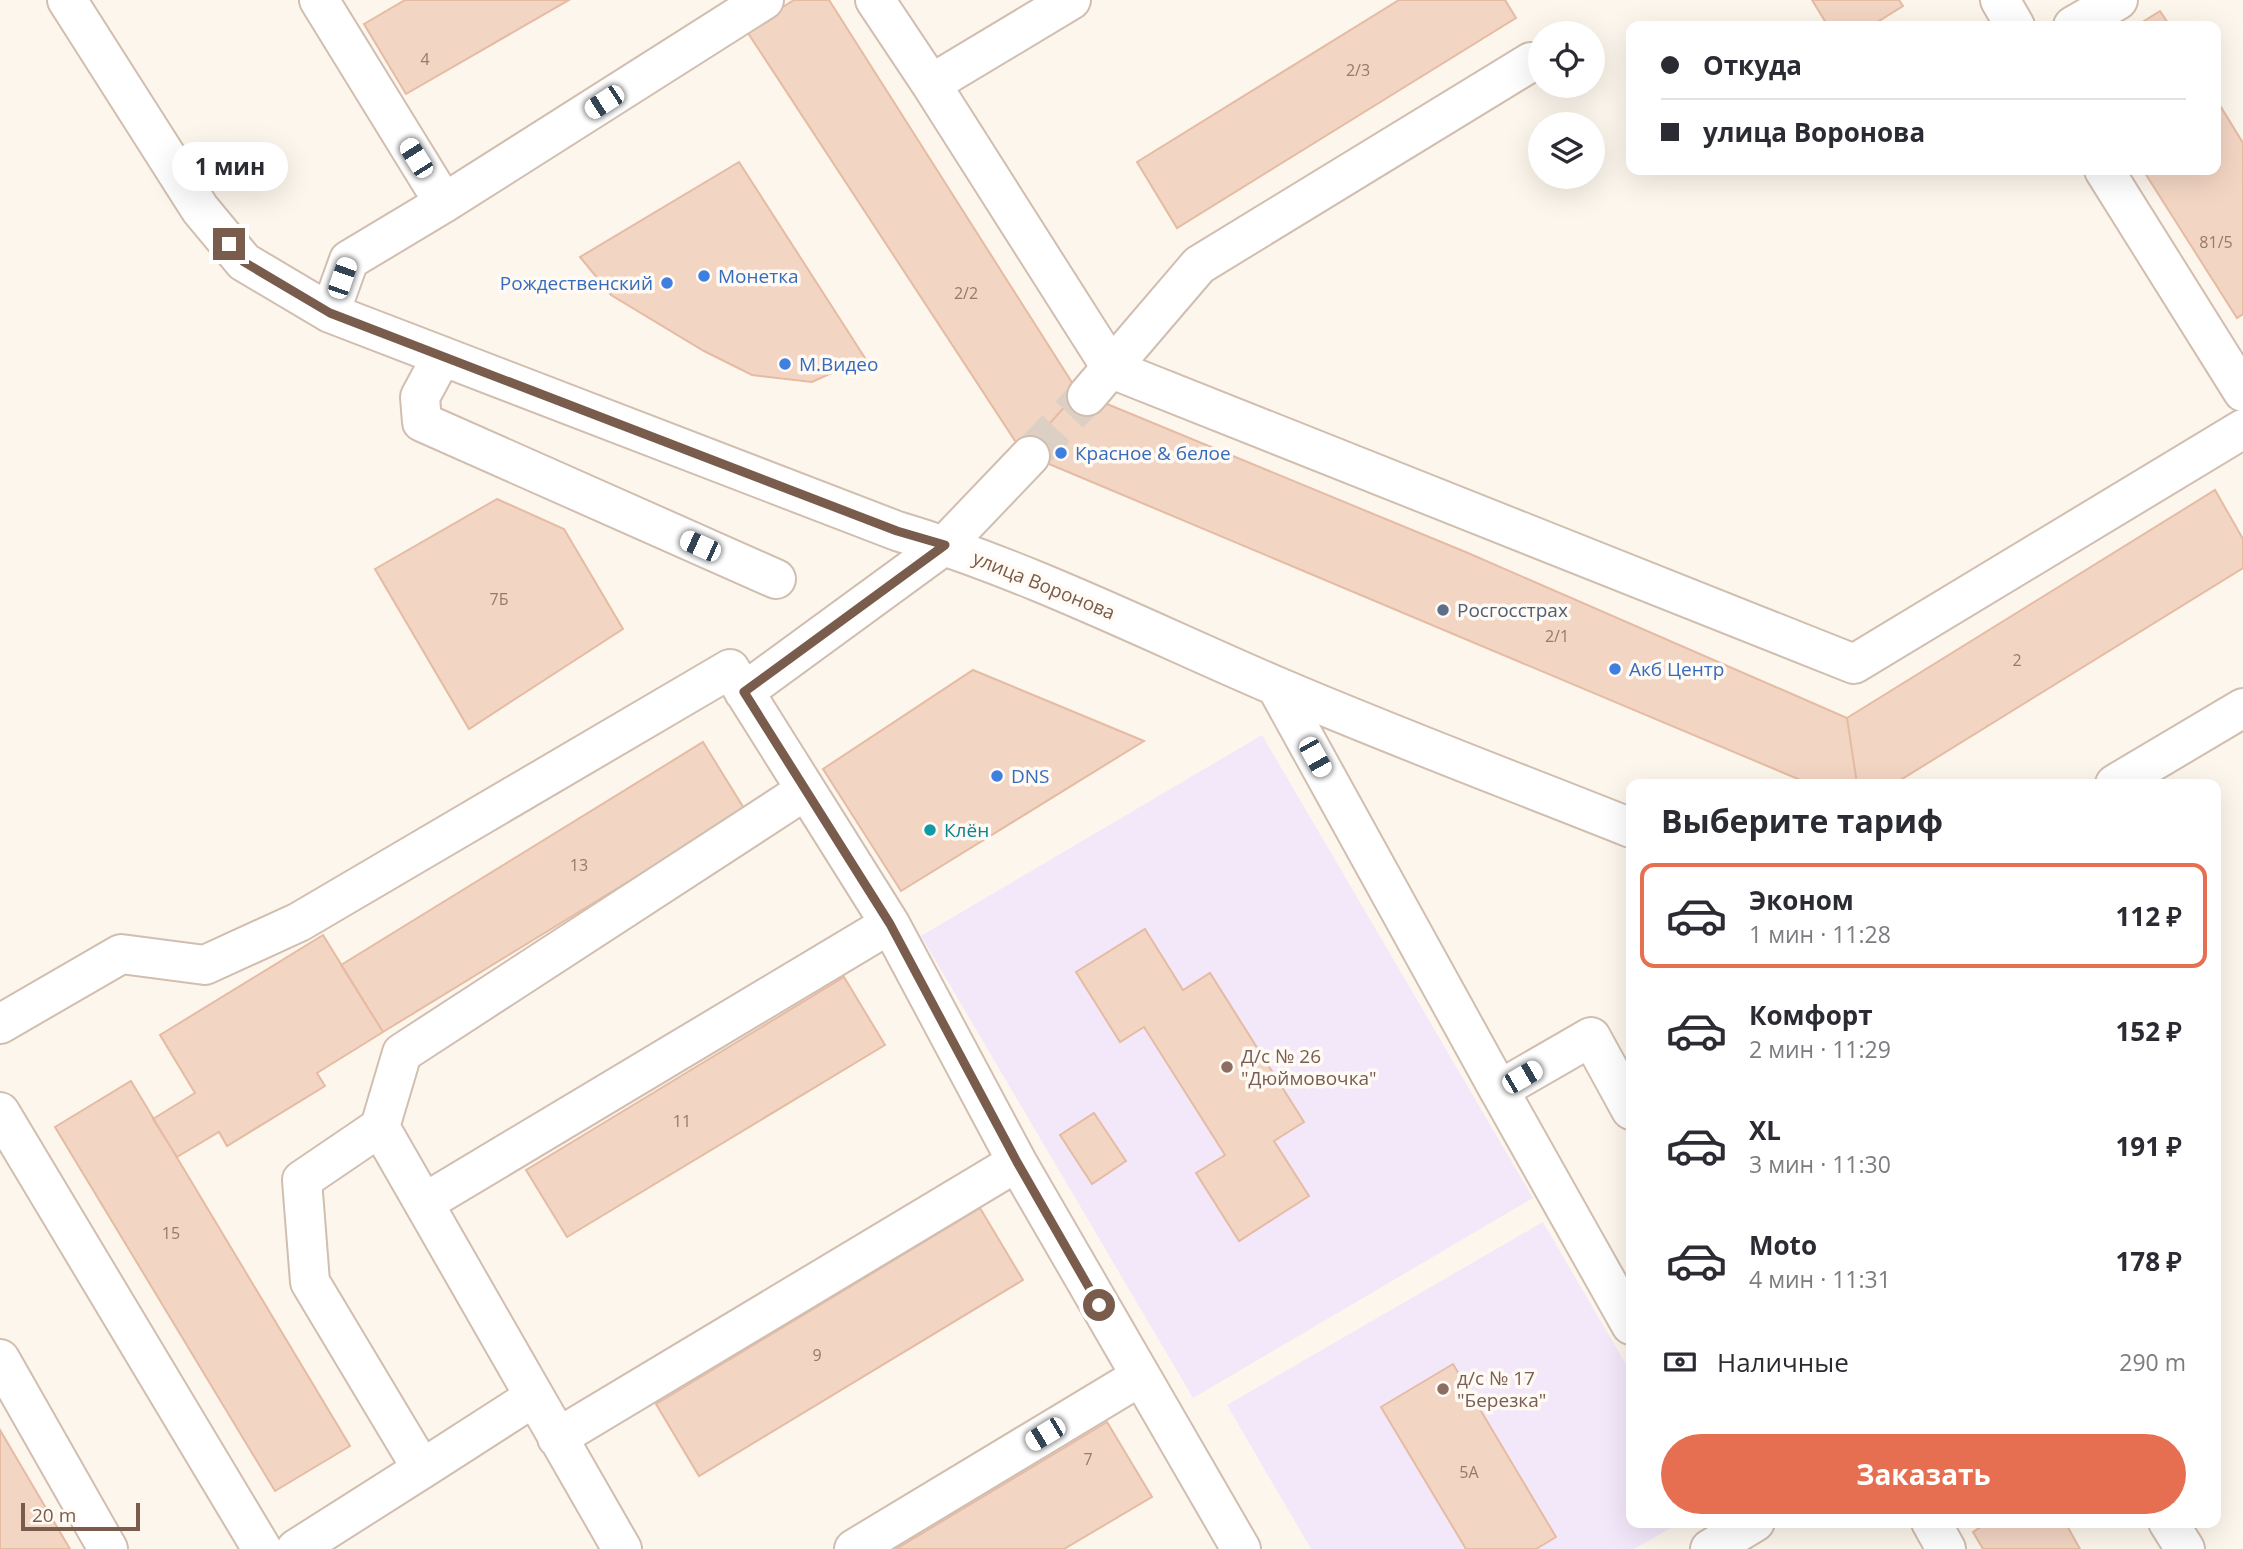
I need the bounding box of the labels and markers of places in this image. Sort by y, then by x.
place label: Монетка [718,263,799,289]
marker: Монетка [696,268,712,284]
place label: Рождественский [500,270,653,296]
marker: Рождественский [659,275,675,291]
place label: М.Видео [799,351,878,377]
marker: М.Видео [777,356,793,372]
place label: Красное & белое [1075,440,1231,466]
marker: Красное & белое [1053,445,1069,461]
place label: Росгосстрах [1457,597,1568,623]
marker: Росгосстрах [1435,602,1451,618]
place label: Акб Центр [1629,656,1724,682]
marker: Акб Центр [1607,661,1623,677]
place label: DNS [1011,763,1050,789]
marker: DNS [989,768,1005,784]
place label: Клён [944,817,989,843]
marker: Клён [922,822,938,838]
place label: Д/с № 26 "Дюймовочка" [1241,1043,1377,1091]
marker: Д/с № 26 "Дюймовочка" [1219,1059,1235,1075]
place label: д/с № 17 "Березка" [1457,1365,1546,1413]
marker: д/с № 17 "Березка" [1435,1381,1451,1397]

